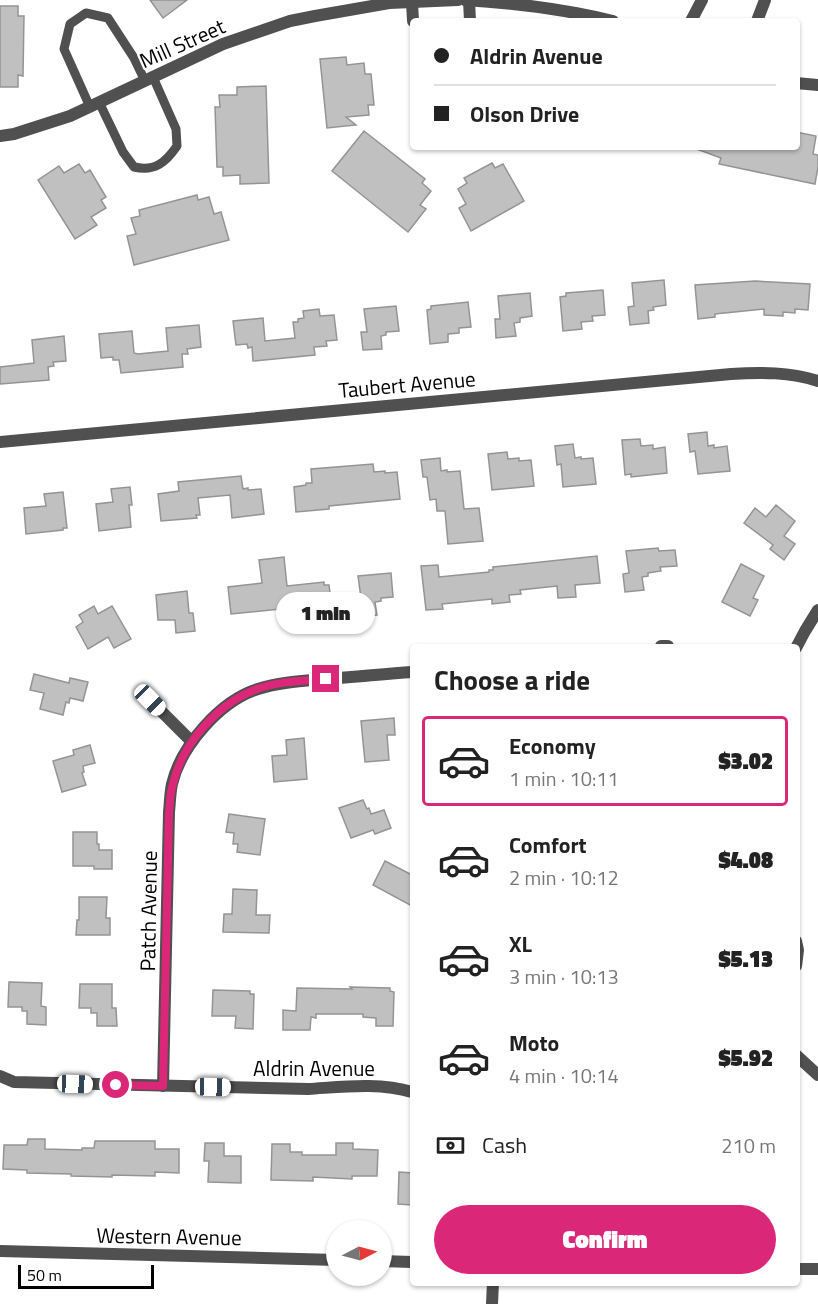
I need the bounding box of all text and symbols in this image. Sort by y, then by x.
street label: Mill Street [134,10,231,76]
text: Aldrin Avenue [470,39,603,73]
text: Olson Drive [470,97,579,131]
street label: Taubert Avenue [337,362,477,406]
callout: 1 min [276,592,376,634]
text: 1 min [301,597,350,628]
text: Choose a ride [434,659,590,700]
route end [312,665,339,692]
car [131,681,169,719]
text: Economy [509,729,596,763]
icon: car [437,734,491,788]
text: $3.02 [718,744,773,778]
text: 1 min · 10:11 [509,763,619,794]
text: Comfort [509,828,587,862]
icon: car [437,833,491,887]
text: $4.08 [718,843,773,877]
street label: Patch Avenue [131,850,165,972]
text: 2 min · 10:12 [509,862,619,893]
text: XL [509,927,532,961]
icon: car [437,932,491,986]
text: $5.13 [718,942,773,976]
text: 3 min · 10:13 [509,961,619,992]
text: Moto [509,1026,559,1060]
icon: car [437,1031,491,1085]
text: $5.92 [718,1041,773,1075]
street label: Aldrin Avenue [253,1052,375,1084]
text: 4 min · 10:14 [509,1060,619,1091]
route start [102,1071,129,1098]
car [57,1074,93,1094]
car [195,1078,231,1096]
text: Cash [482,1128,527,1162]
icon: cash [434,1129,467,1162]
text: 210 m [721,1130,776,1161]
button: Confirm [434,1205,776,1274]
street label: Western Avenue [96,1219,242,1253]
north arrow [326,1220,392,1286]
map controls [326,1220,392,1286]
scale bar [18,1262,154,1290]
text: 50 m [27,1263,62,1287]

